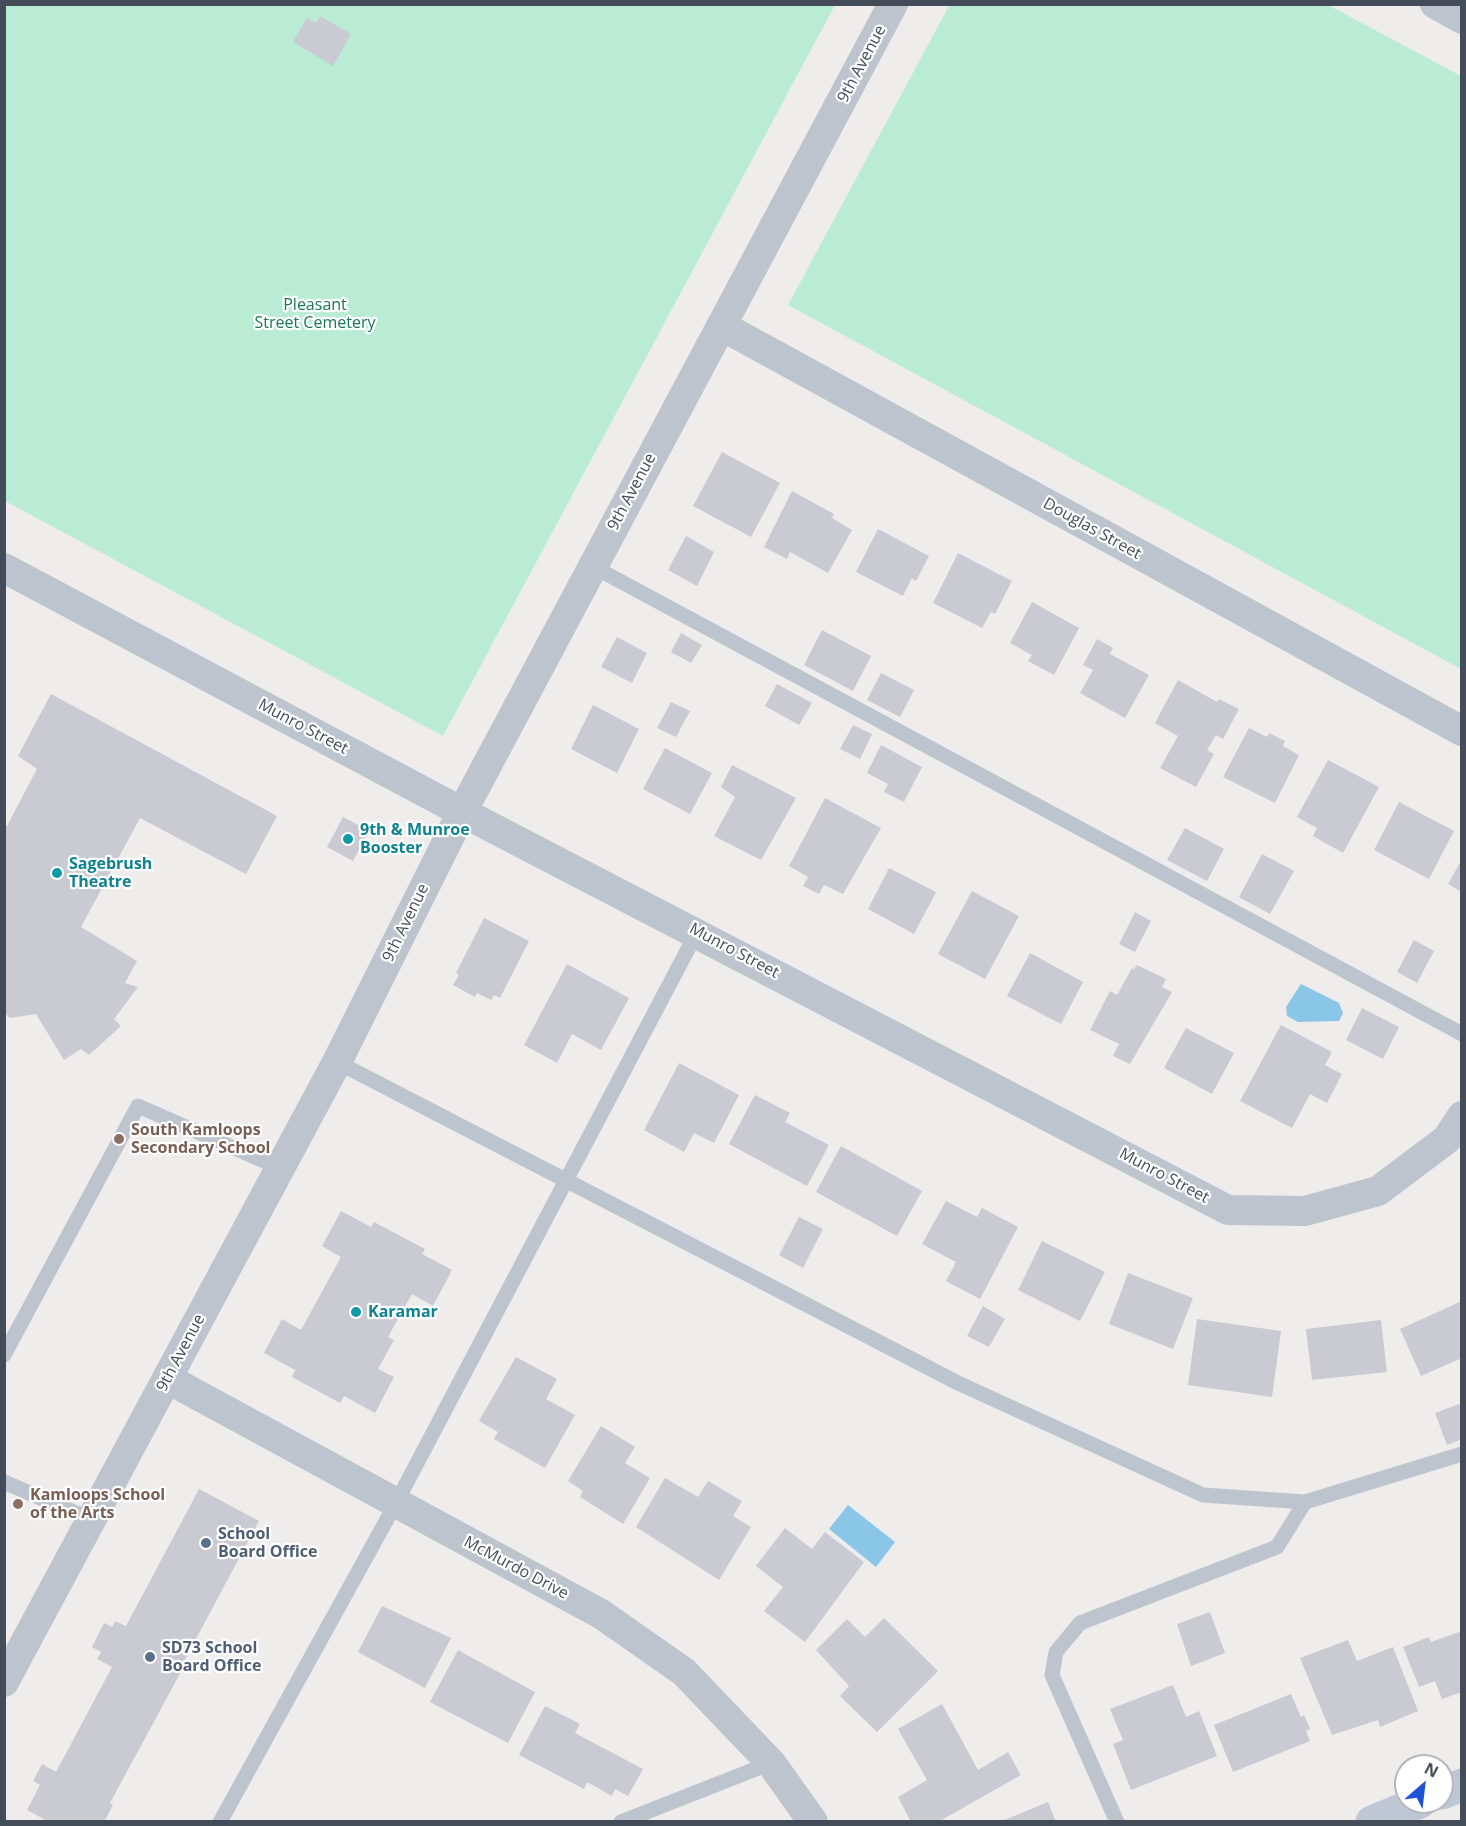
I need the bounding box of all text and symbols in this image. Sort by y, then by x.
street label: 9th Avenue [834,22,890,106]
park label: Pleasant Street Cemetery [255,295,375,333]
street label: 9th Avenue [604,450,660,534]
street label: Douglas Street [1040,494,1144,564]
street label: Munro Street [255,695,351,759]
place label: 9th & Munroe Booster [360,820,470,858]
marker: 9th & Munroe Booster [341,832,355,846]
place label: Sagebrush Theatre [69,854,152,892]
marker: Sagebrush Theatre [50,866,64,880]
street label: 9th Avenue [379,881,433,965]
street label: Munro Street [686,919,782,983]
place label: South Kamloops Secondary School [131,1120,270,1158]
marker: South Kamloops Secondary School [112,1132,126,1146]
street label: Munro Street [1116,1144,1212,1208]
place label: Karamar [368,1302,438,1322]
marker: Karamar [349,1305,363,1319]
street label: 9th Avenue [153,1311,209,1395]
place label: Kamloops School of the Arts [30,1485,165,1523]
marker: Kamloops School of the Arts [11,1497,25,1511]
place label: School Board Office [218,1524,318,1562]
street label: McMurdo Drive [460,1532,572,1604]
marker: School Board Office [199,1536,213,1550]
place label: SD73 School Board Office [162,1638,262,1676]
marker: SD73 School Board Office [143,1650,157,1664]
north arrow [1394,1754,1454,1814]
text: N [1421,1757,1442,1783]

